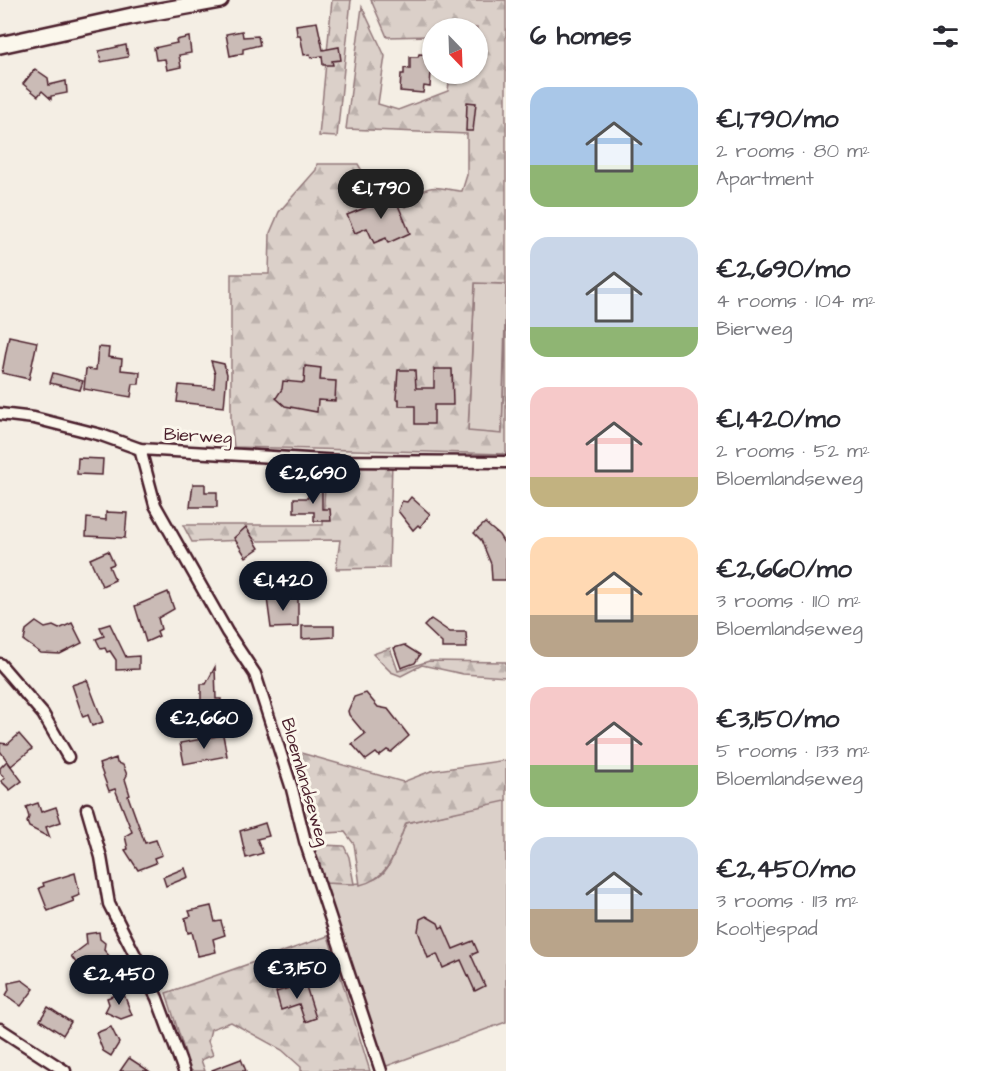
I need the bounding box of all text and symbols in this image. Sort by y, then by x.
north arrow [422,18,488,84]
map controls [422,18,488,84]
text: 6 homes [530,18,632,54]
icon: filters [929,20,962,53]
text: €1,790/mo [716,101,839,137]
icon: home [578,111,650,183]
text: 2 rooms · 80 m² [716,137,870,165]
text: Apartment [716,165,814,193]
pin: €1,790 [332,169,430,220]
text: €1,790 [352,174,410,202]
text: €2,690/mo [716,251,850,287]
icon: home [578,261,650,333]
text: 4 rooms · 104 m² [716,287,875,315]
text: Bierweg [716,315,792,343]
text: €1,420/mo [716,401,840,437]
icon: home [578,411,650,483]
street label: Bierweg [163,422,233,451]
text: 2 rooms · 52 m² [716,437,870,465]
pin: €2,690 [264,454,362,505]
text: €2,690 [279,459,347,487]
text: Bloemlandseweg [716,465,863,493]
text: €2,660/mo [716,551,852,587]
pin: €1,420 [234,561,332,612]
icon: home [578,561,650,633]
text: €1,420 [253,566,313,594]
text: 3 rooms · 110 m² [716,587,861,615]
text: Bloemlandseweg [716,615,863,643]
pin: €2,660 [155,699,253,750]
text: €3,150/mo [716,701,839,737]
text: €2,660 [170,704,238,732]
icon: home [578,711,650,783]
street label: Bloemlandseweg [274,715,335,849]
text: 5 rooms · 133 m² [716,737,870,765]
text: Bloemlandseweg [716,765,863,793]
text: €2,450/mo [716,851,855,887]
icon: home [578,861,650,933]
text: 3 rooms · 113 m² [716,887,859,915]
text: Kooltjespad [716,915,818,943]
pin: €3,150 [248,949,346,1000]
text: €3,150 [268,954,326,982]
pin: €2,450 [70,955,168,1006]
text: €2,450 [83,960,155,988]

